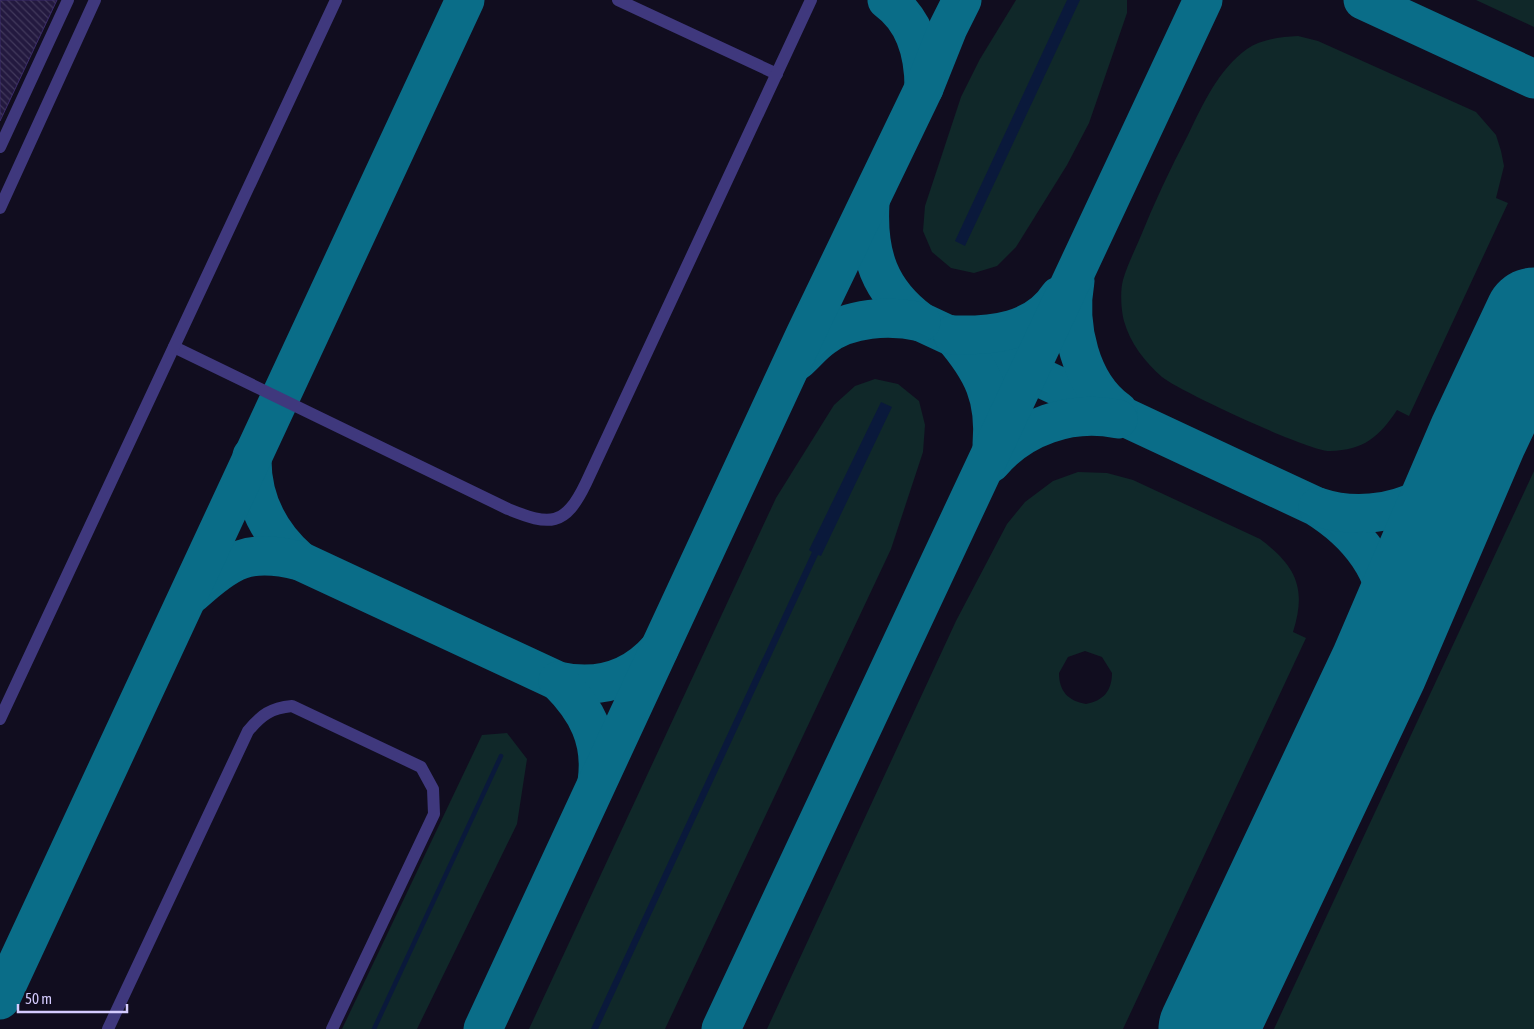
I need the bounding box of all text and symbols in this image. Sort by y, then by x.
scale bar [18,982,126,1014]
text: 50 m [25,990,52,1007]

